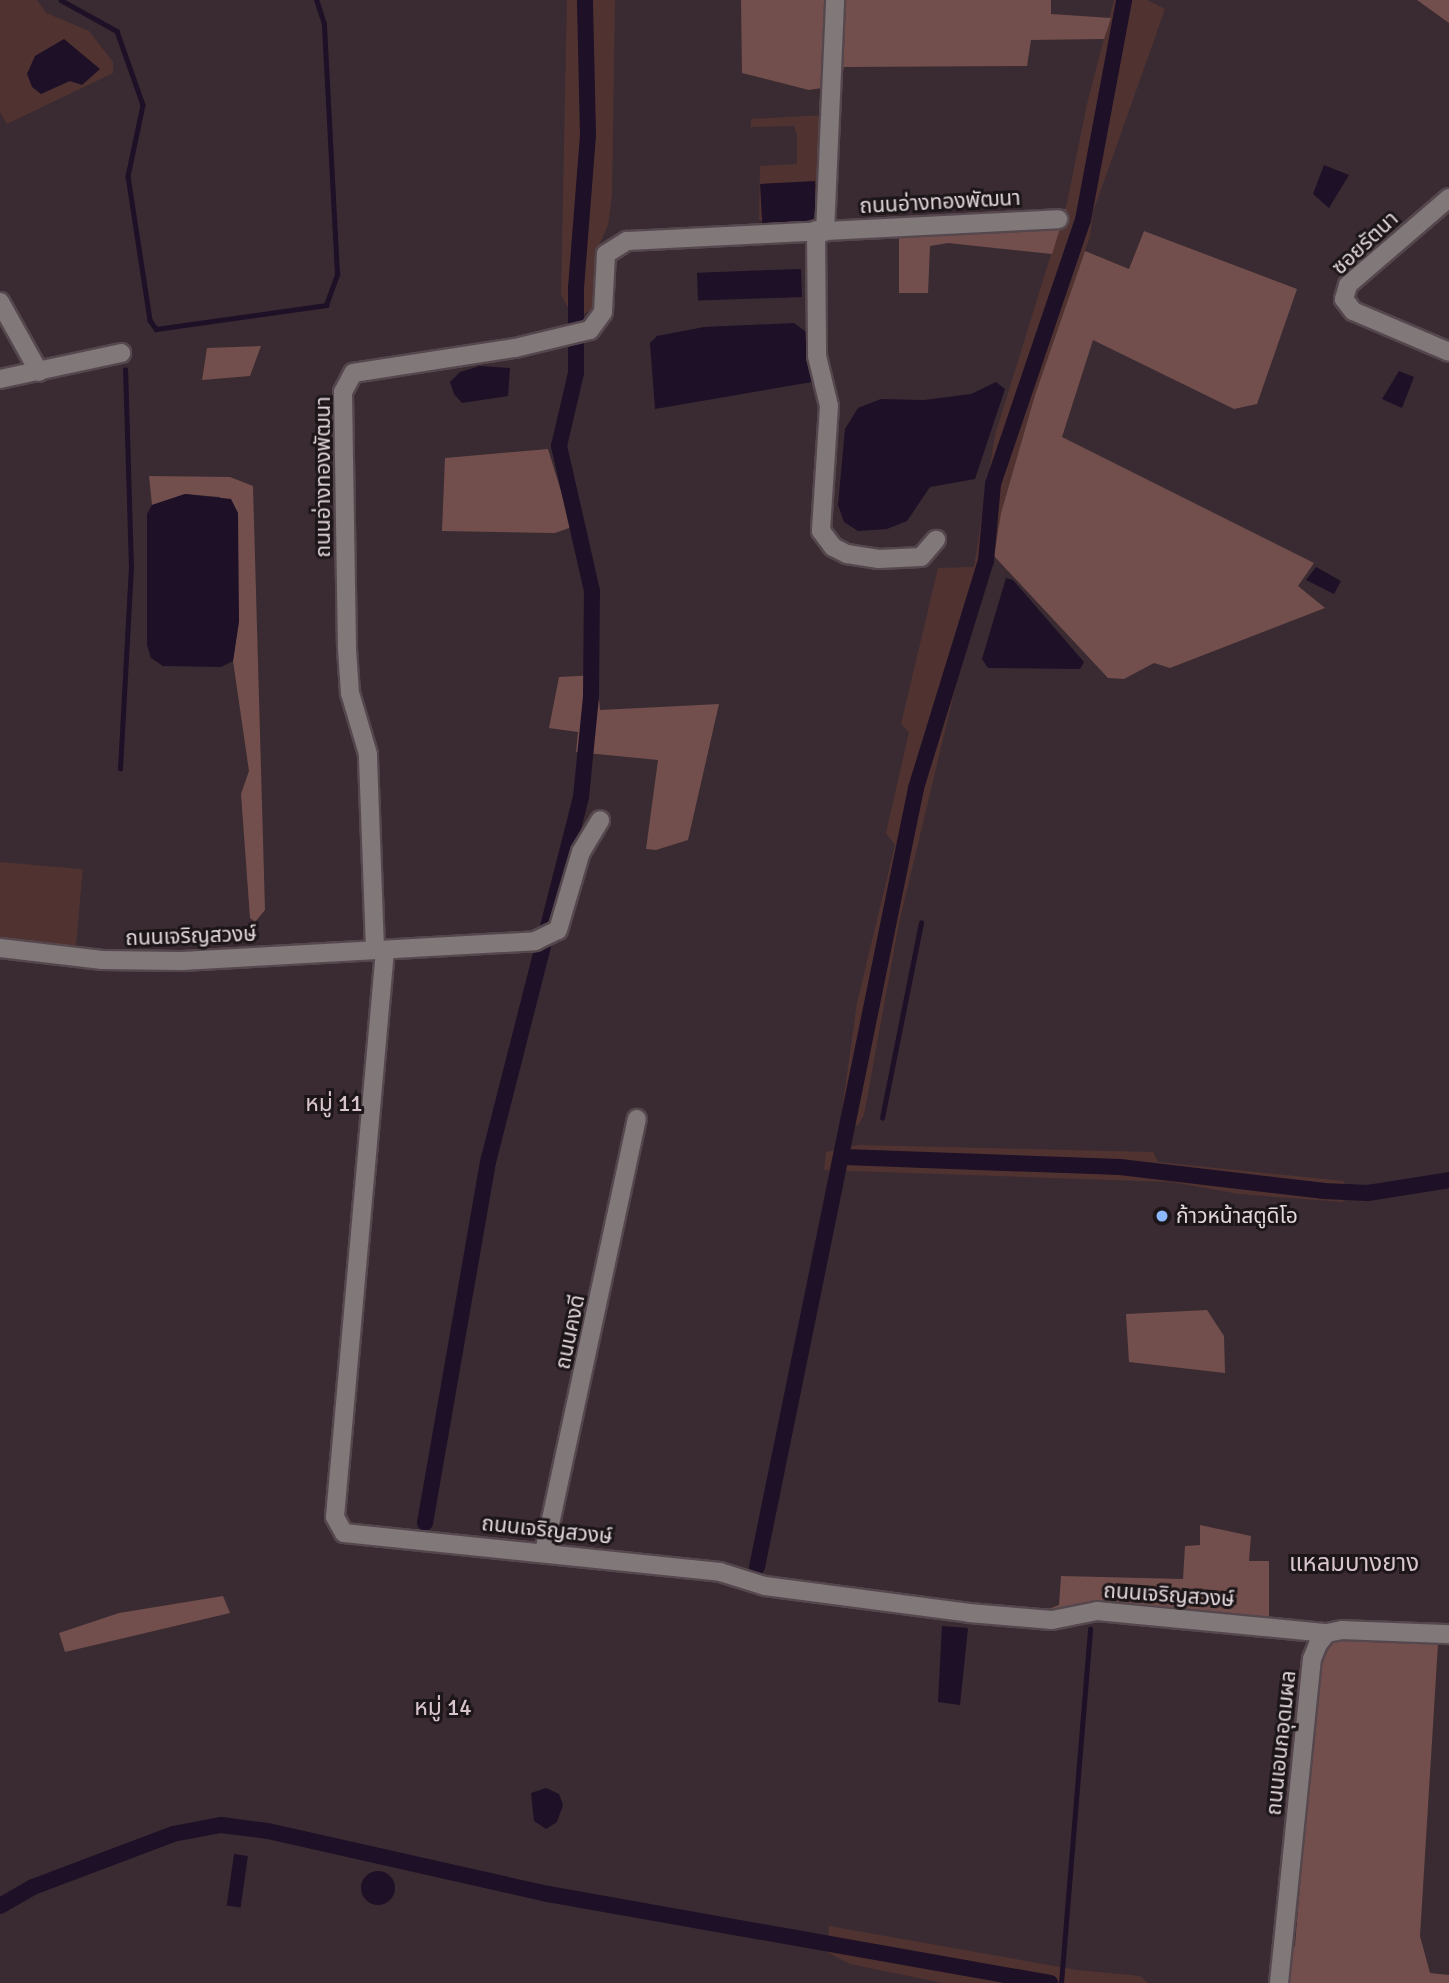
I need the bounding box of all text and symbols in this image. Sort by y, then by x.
street label: ถนนอ่างทองพัฒนา [859,185,1021,219]
street label: ซอยรัตนา [1327,206,1403,280]
street label: ถนนอ่างทองพัฒนา [310,396,336,558]
street label: ถนนเจริญสวงษ์ [125,921,257,951]
district label: หมู่ 11 [305,1090,363,1118]
place label: ก้าวหน้าสตูดิโอ [1176,1203,1298,1229]
marker: ก้าวหน้าสตูดิโอ [1154,1208,1170,1224]
street label: ถนนคงดี [550,1292,590,1372]
street label: ถนนเจริญสวงษ์ [480,1511,614,1549]
district label: แหลมบางยาง [1289,1550,1419,1578]
street label: ถนนเจริญสวงษ์ [1103,1578,1235,1612]
street label: ถนนเอนกอุดมผล [1261,1669,1301,1817]
district label: หมู่ 14 [414,1694,472,1722]

